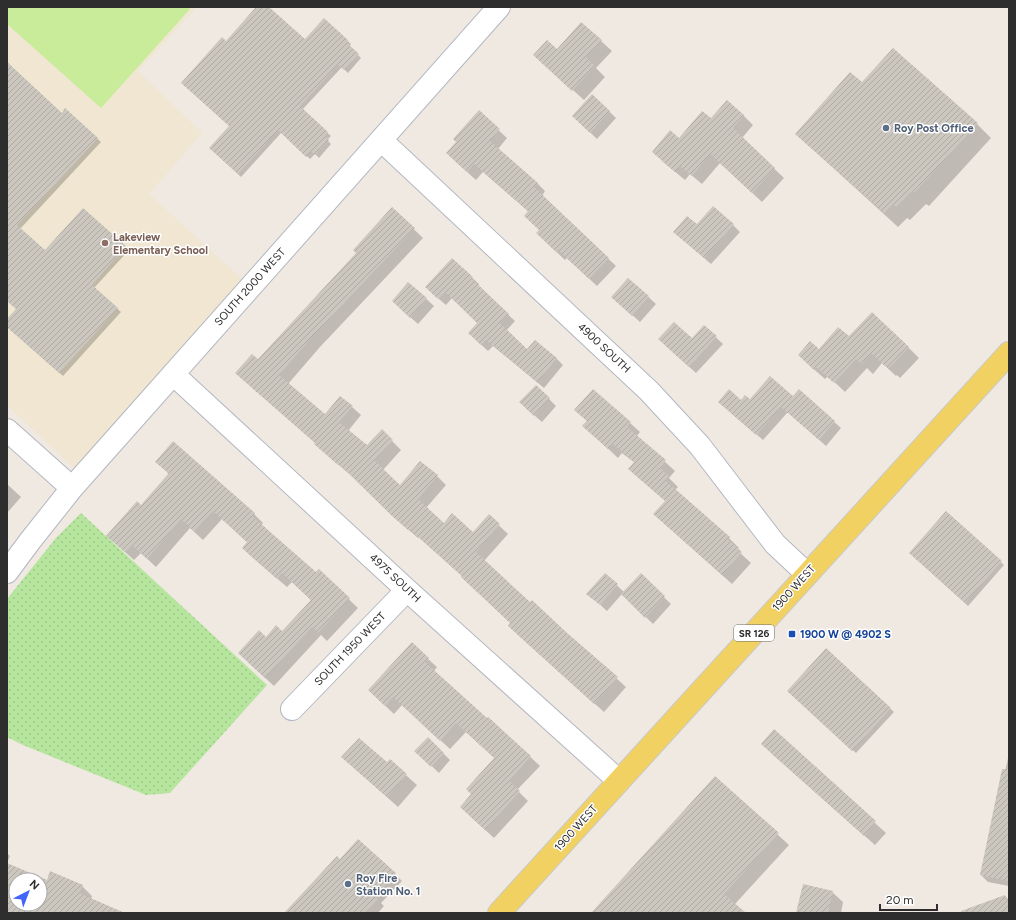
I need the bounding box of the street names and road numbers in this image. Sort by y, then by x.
street label: SOUTH 2000 WEST [212,246,288,328]
street label: 4900 SOUTH [575,320,633,376]
street label: 4975 SOUTH [367,551,423,605]
street label: 1900 WEST [770,562,818,614]
street label: SOUTH 1950 WEST [312,610,388,688]
road number: SR 126 [734,625,774,641]
street label: 1900 WEST [552,802,600,854]

